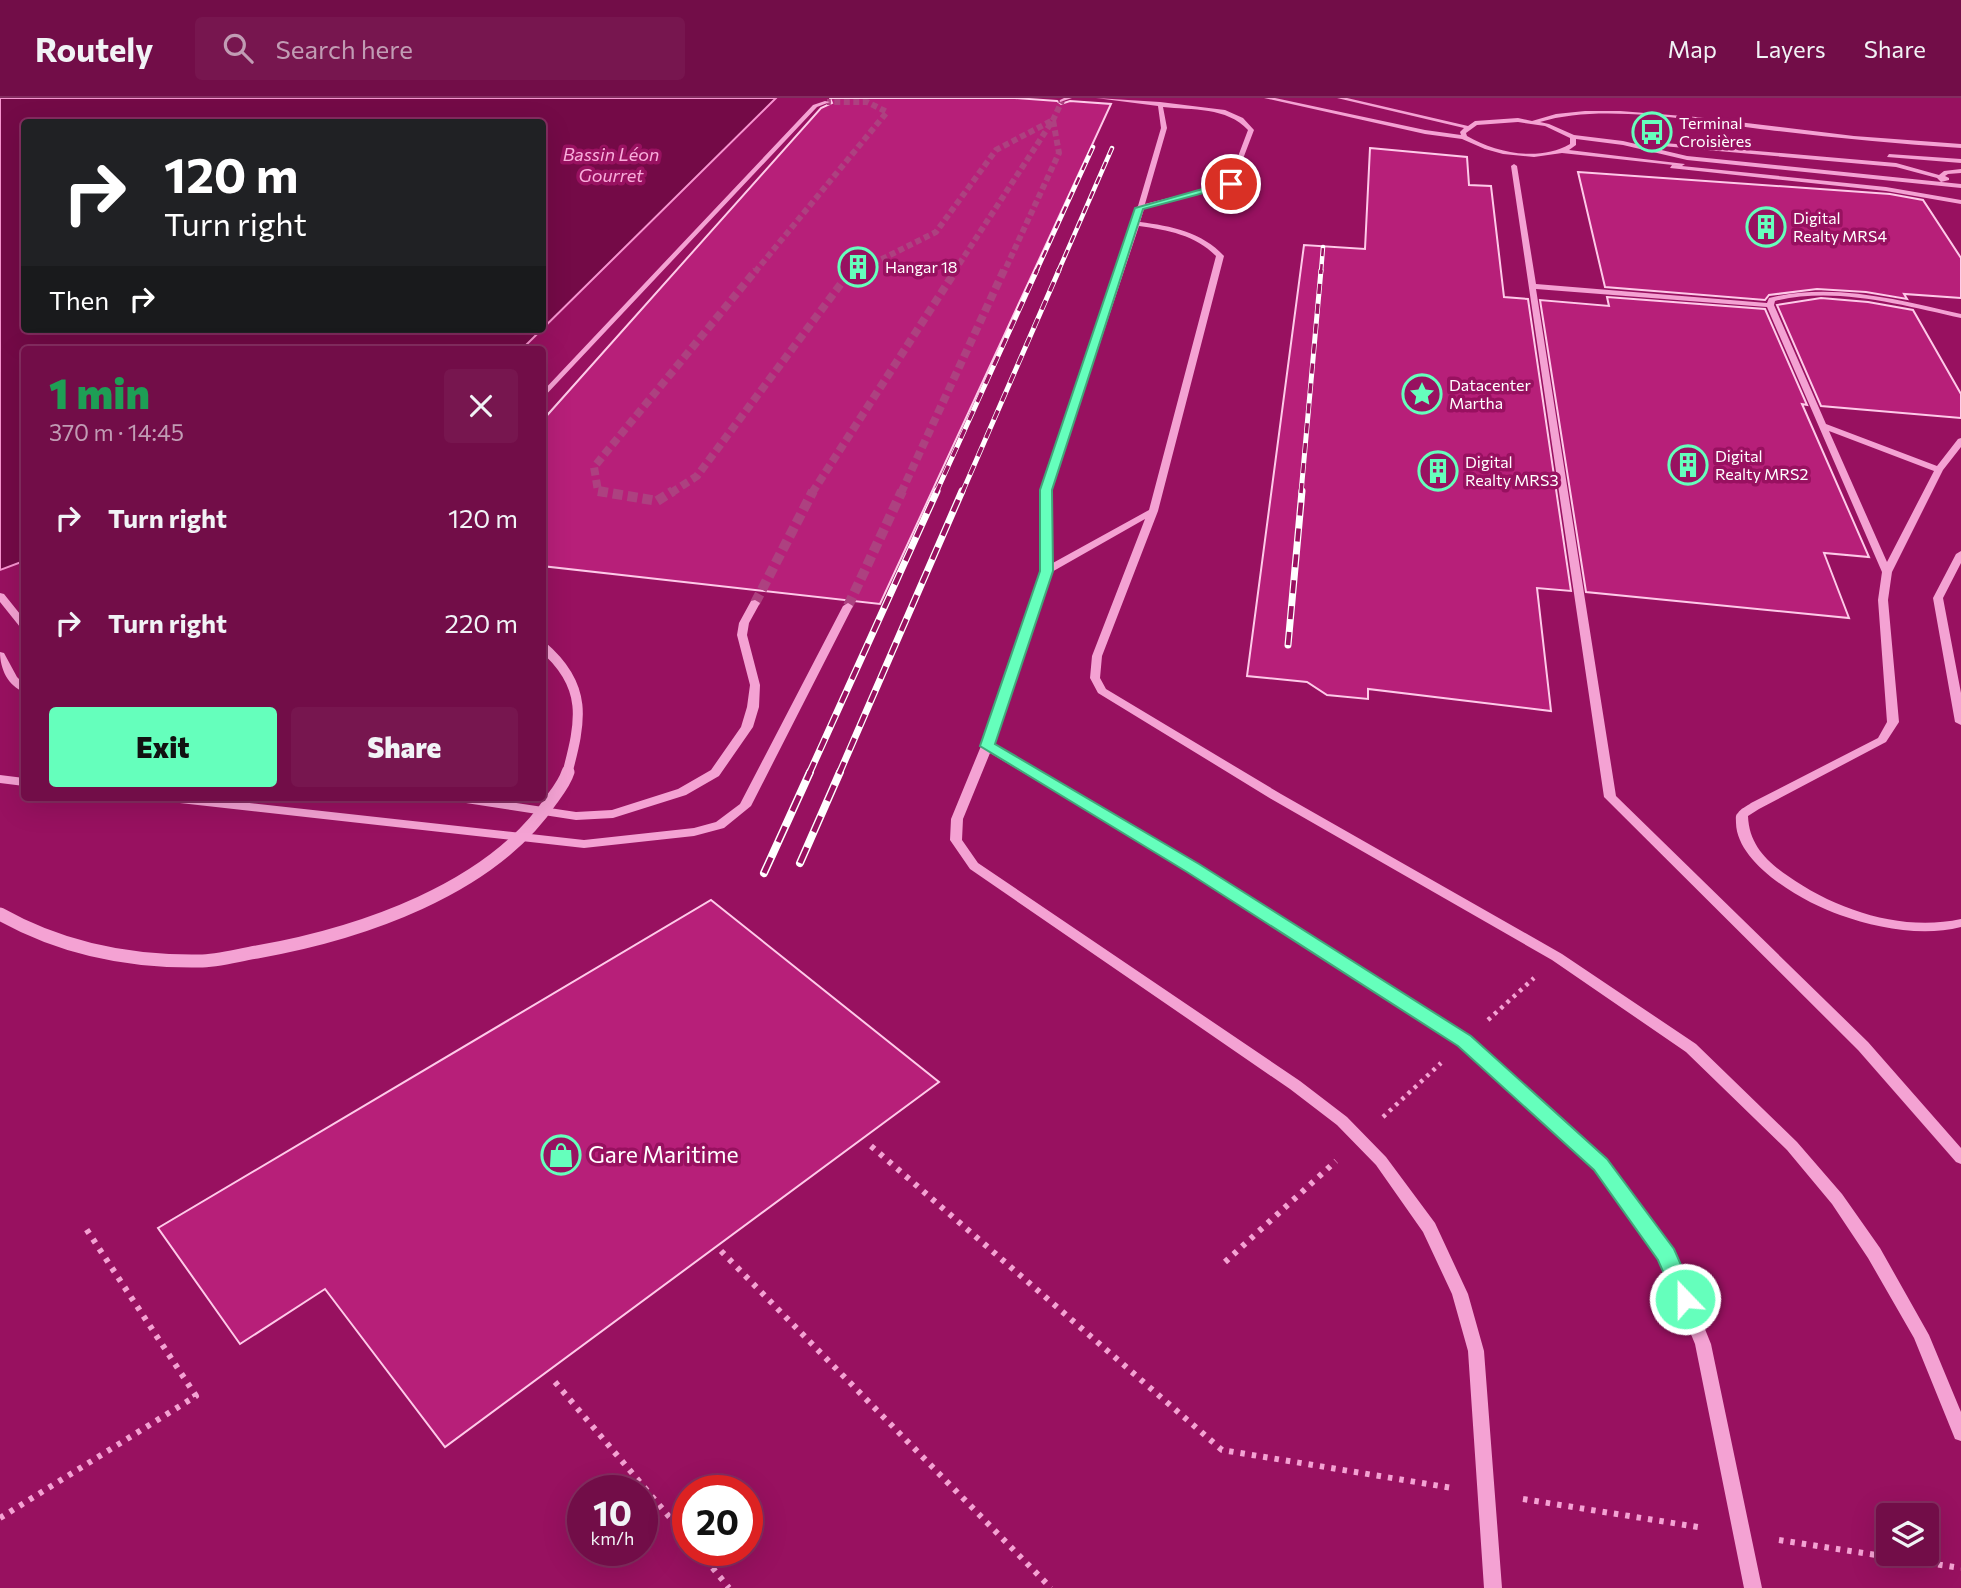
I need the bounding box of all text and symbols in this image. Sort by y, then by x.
search box [195,17,685,80]
text: Routely [35,28,153,69]
icon: search [219,29,257,67]
text: Search here [275,33,413,64]
text: Map [1668,34,1717,63]
text: Layers [1755,34,1826,63]
text: Share [1864,34,1926,63]
bus stop icon: Terminal Croisières [1631,111,1673,153]
place label: Terminal Croisières [1679,113,1751,150]
text: 120 m [164,143,298,203]
water label: Bassin Léon Gourret [563,143,659,186]
icon: right [49,147,140,238]
pin [1201,154,1261,214]
icon: arrive [1212,165,1250,203]
text: Turn right [164,203,307,243]
building icon: Digital Realty MRS4 [1745,206,1787,248]
place label: Digital Realty MRS4 [1793,208,1887,245]
building icon: Hangar 18 [837,246,879,288]
place label: Hangar 18 [885,257,957,276]
icon: right [123,280,161,318]
text: Then [49,284,109,315]
text: 1 min [49,366,150,418]
button: close [444,369,518,443]
place icon: Datacenter Martha [1401,373,1443,415]
place label: Datacenter Martha [1449,375,1531,412]
text: 370 m · 14:45 [49,418,184,446]
building icon: Digital Realty MRS2 [1667,444,1709,486]
place label: Digital Realty MRS2 [1715,446,1808,483]
building icon: Digital Realty MRS3 [1417,450,1459,492]
place label: Digital Realty MRS3 [1465,452,1559,489]
icon: right [49,499,87,537]
text: Turn right [108,502,227,533]
text: 120 m [448,502,518,533]
icon: right [49,604,87,642]
text: Turn right [108,607,227,638]
text: 220 m [445,607,518,638]
button: Exit [49,707,277,787]
button: Share [291,707,518,787]
shop icon: Gare Maritime [540,1134,582,1176]
place label: Gare Maritime [588,1140,739,1168]
position arrow [1648,1262,1722,1336]
speed limit sign: 20 [672,1475,763,1566]
text: 10 [593,1490,632,1533]
map controls [1876,1503,1939,1566]
button: layers [1876,1503,1939,1566]
text: km/h [591,1527,634,1549]

